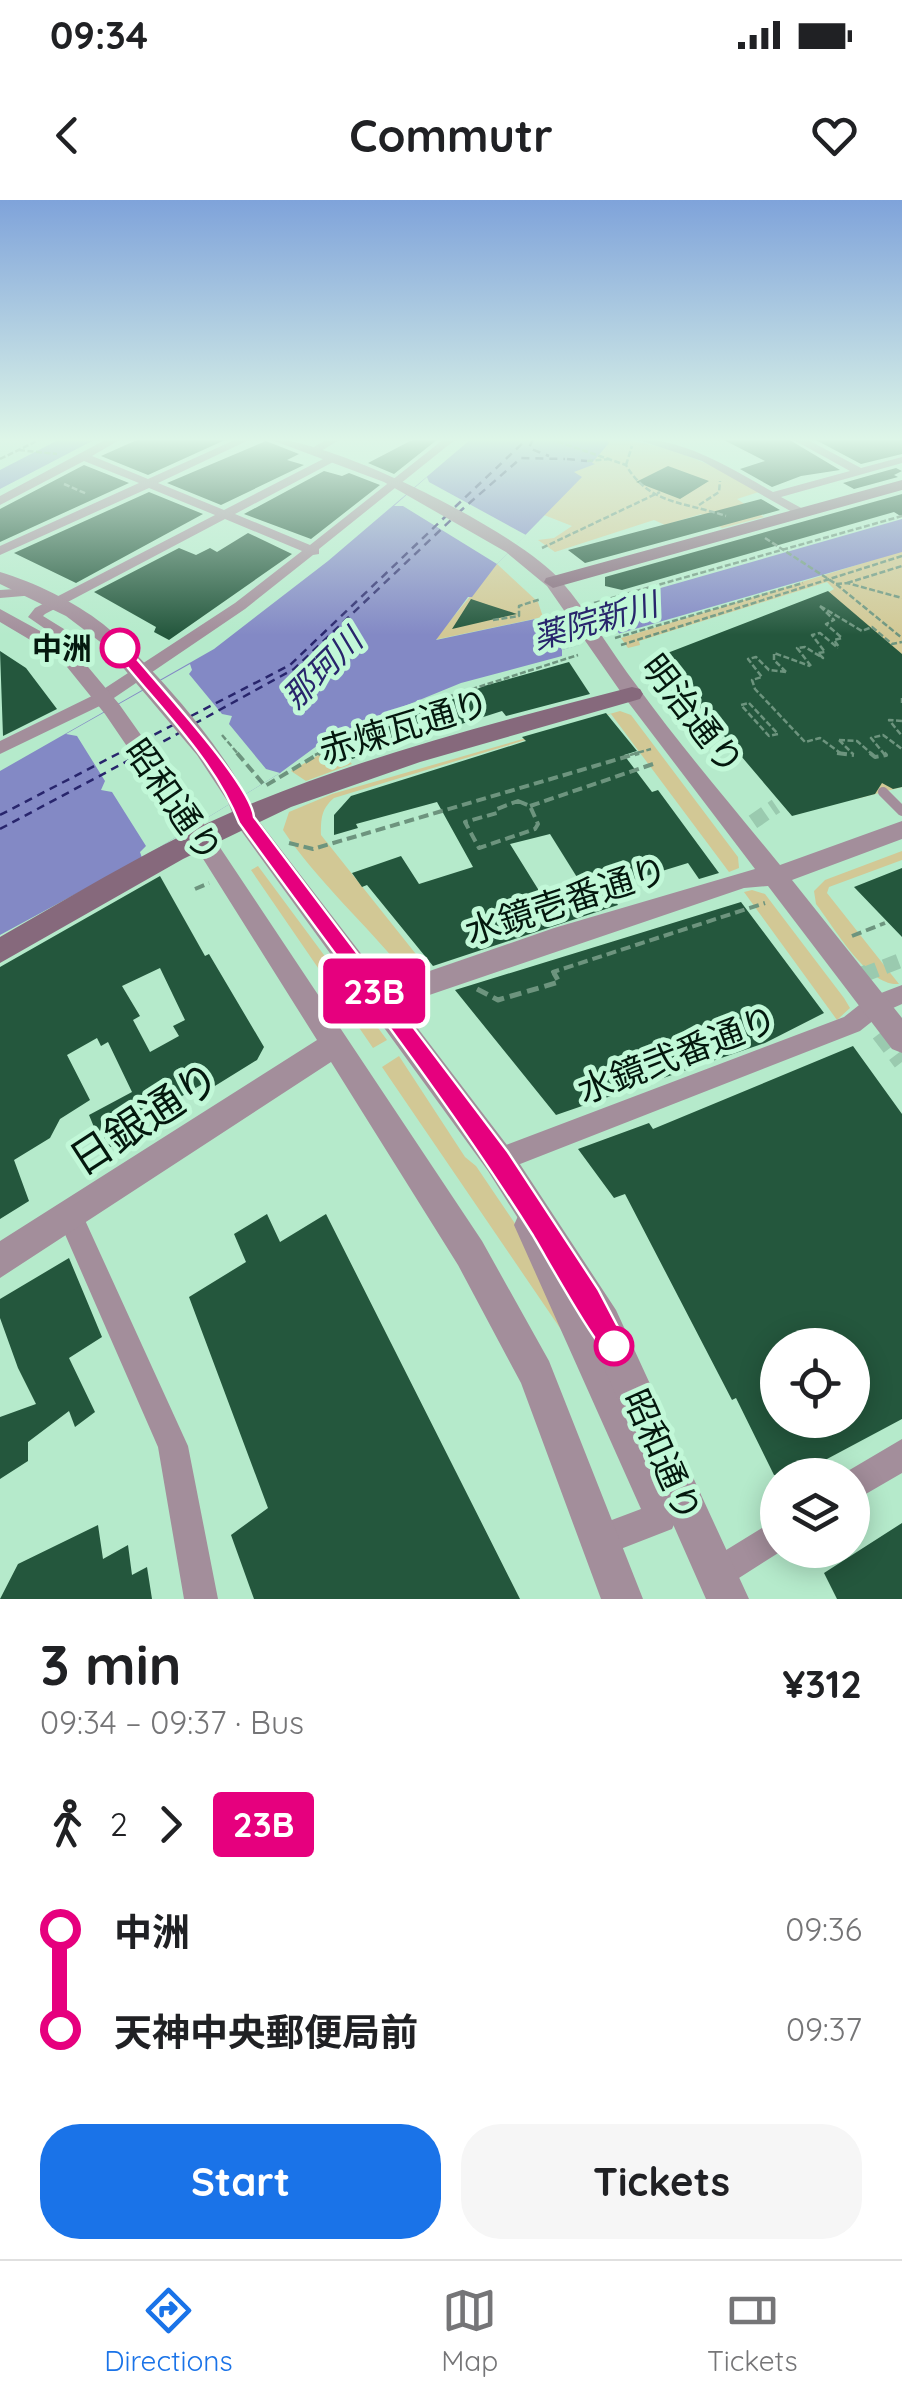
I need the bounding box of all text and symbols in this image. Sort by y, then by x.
text: 09:34 [50,11,148,59]
text: Commutr [349,107,553,163]
icon: back [40,108,95,163]
icon: heart [807,108,862,163]
water label: 薬院新川 [528,582,665,657]
water label: 那珂川 [274,618,372,716]
place label: 中洲 [32,629,92,667]
marker: 中洲 [101,629,139,667]
street label: 明治通り [633,645,753,783]
street label: 赤煉瓦通り [314,679,494,773]
street label: 昭和通り [116,730,232,870]
street label: 水鏡壱番通り [459,847,673,953]
line badge: 23B [316,958,432,1024]
text: 23B [343,969,405,1013]
street label: 水鏡弐番通り [571,996,783,1112]
street label: 日銀通り [59,1050,229,1186]
unlabelled marker [595,1327,633,1365]
map controls [760,1328,870,1568]
button: locate [760,1328,870,1438]
street label: 昭和通り [614,1382,712,1528]
button: layers [760,1458,870,1568]
text: 3 min [40,1630,181,1699]
text: ¥312 [783,1660,862,1708]
text: 09:34 – 09:37 · Bus [40,1702,304,1742]
icon: walk [40,1797,95,1852]
icon: forward [143,1797,198,1852]
text: 23B [233,1802,294,1846]
text: 2 [110,1804,128,1844]
text: 中洲 [114,1908,190,1956]
text: 09:36 [785,1909,862,1949]
text: 天神中央郵便局前 [114,2008,418,2056]
text: 09:37 [786,2009,862,2049]
button: Start [40,2124,441,2239]
button: Tickets [461,2124,862,2239]
tab: Directions [104,2283,233,2378]
tab: Map [441,2283,498,2378]
tab: Tickets [707,2283,798,2378]

